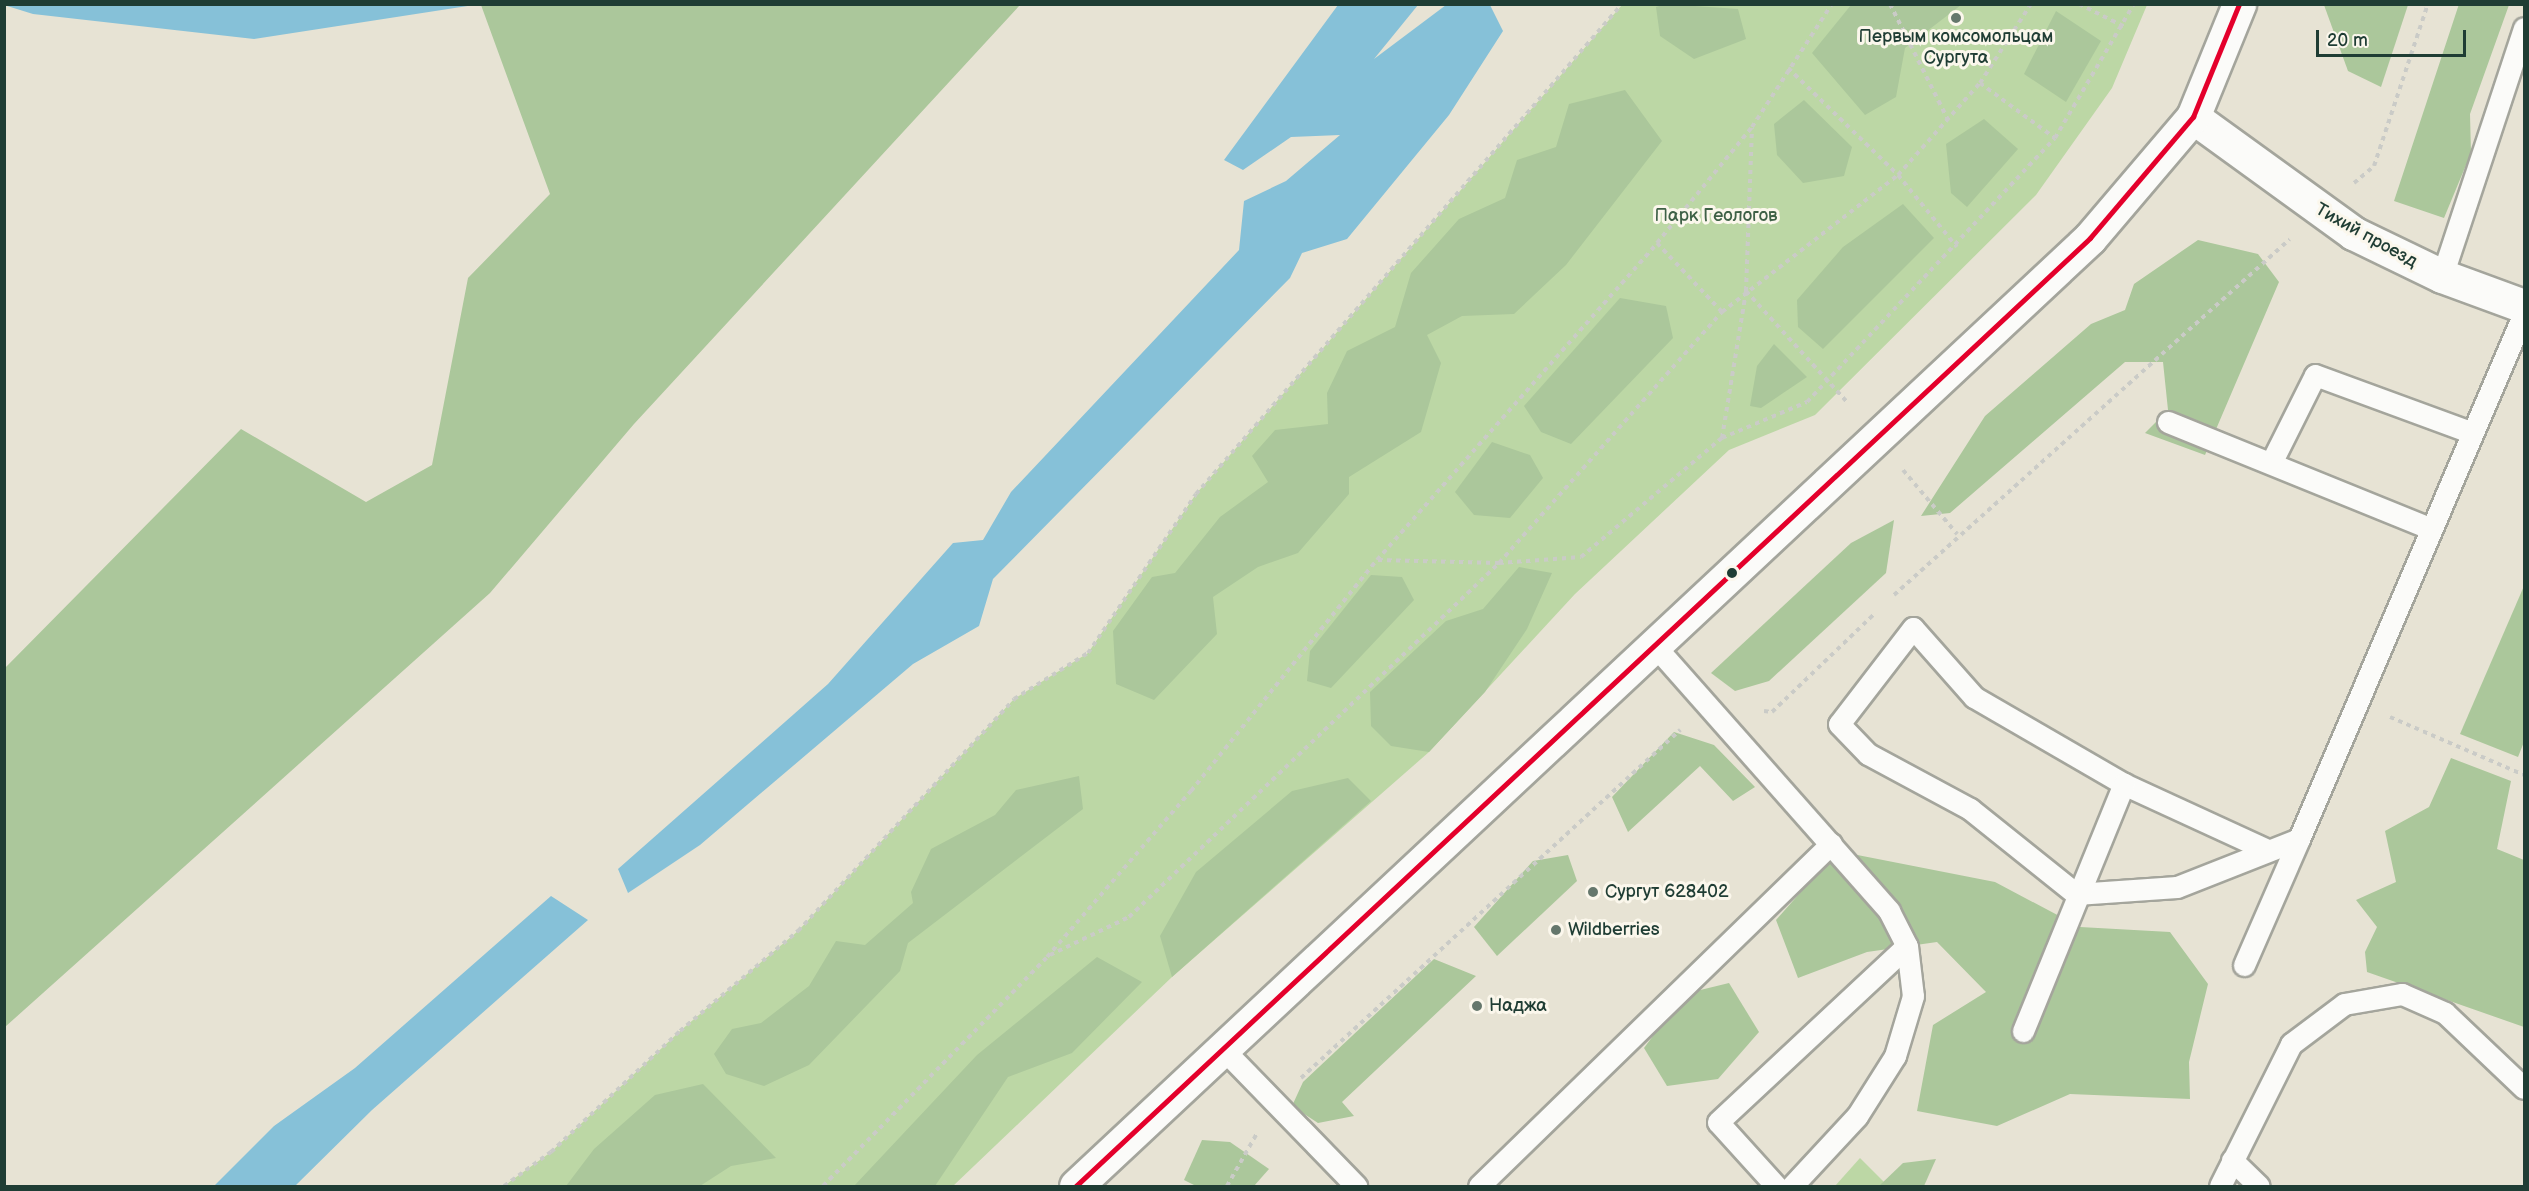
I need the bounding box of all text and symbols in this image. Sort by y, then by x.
marker: Первым комсомольцам Сургута [1949,11,1963,25]
scale bar [2319,18,2469,56]
place label: Первым комсомольцам Сургута [1859,27,2053,70]
text: 20 m [2327,30,2368,51]
street label: Тихий проезд [2311,199,2421,273]
park label: Парк Геологов [1655,205,1777,227]
unlabelled marker [1726,567,1738,579]
place label: Сургут 628402 [1605,881,1728,903]
marker: Сургут 628402 [1586,885,1600,899]
place label: Wildberries [1568,919,1660,941]
marker: Wildberries [1549,923,1563,937]
place label: Наджа [1489,995,1547,1017]
marker: Наджа [1470,999,1484,1013]

